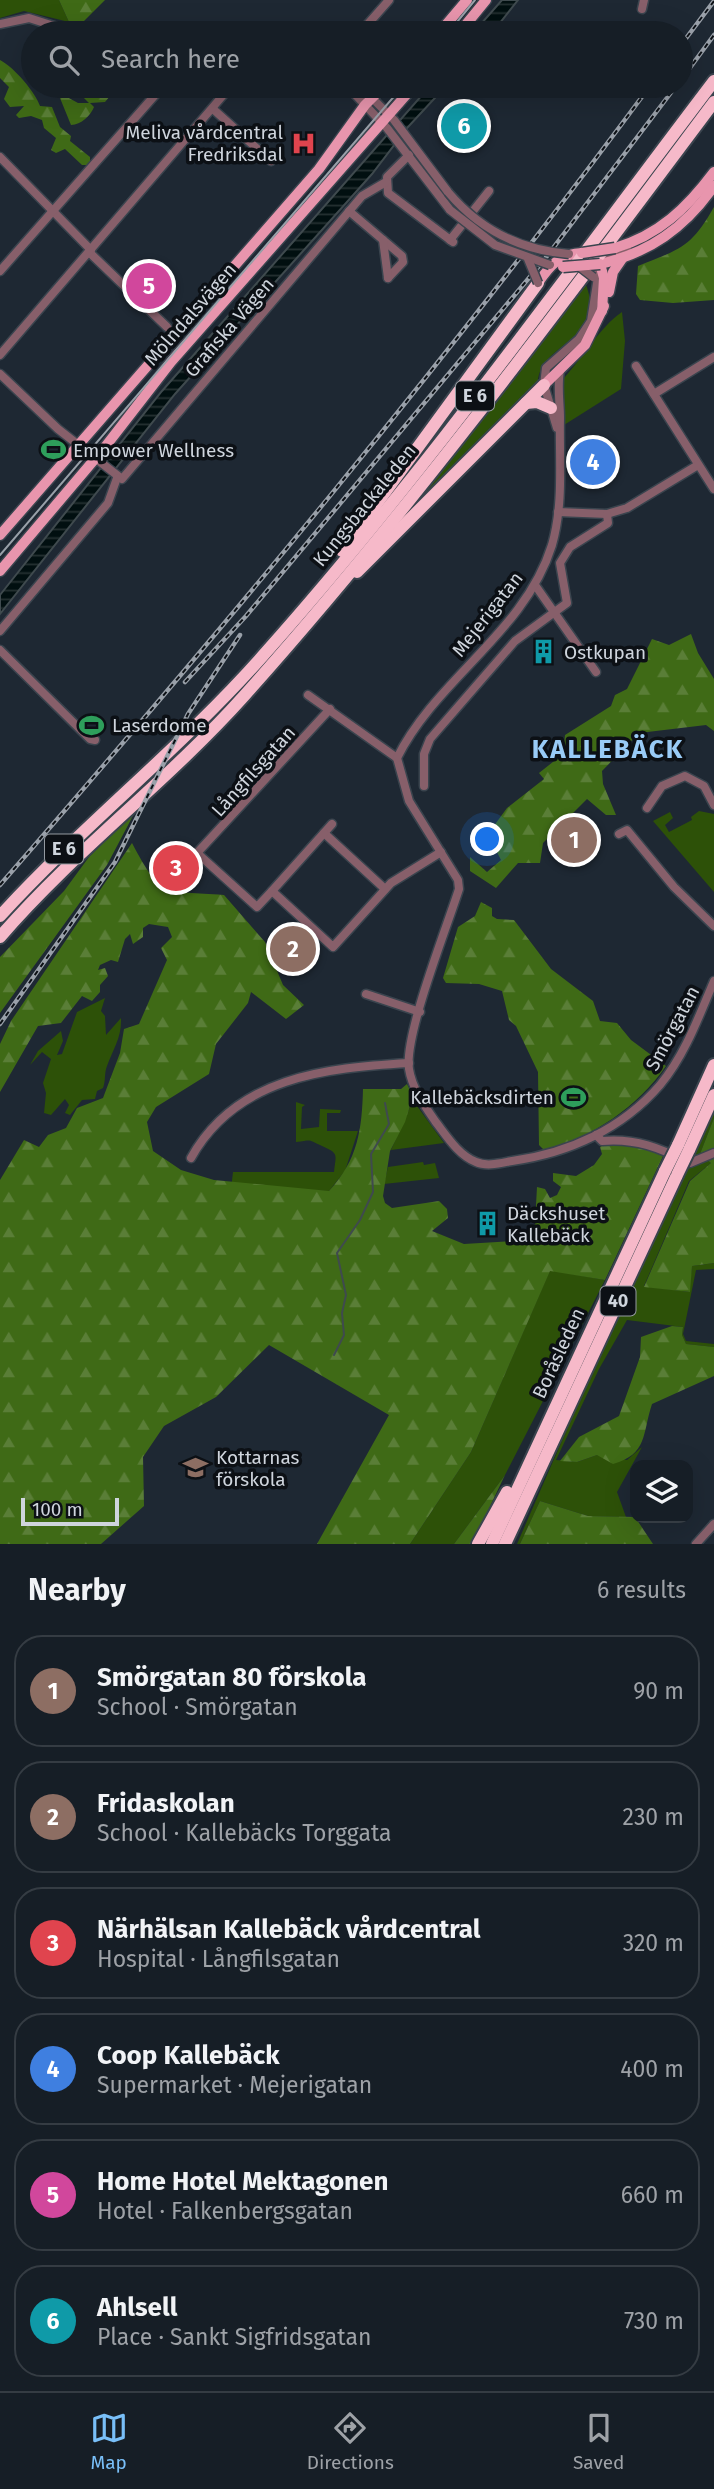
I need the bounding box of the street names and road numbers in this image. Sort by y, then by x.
street label: Mölndalsvägen [140,258,241,370]
street label: Grafiska Vägen [180,273,279,382]
road number: E 6 [456,382,494,410]
street label: Kungsbackaleden [308,440,421,571]
street label: Mejerigatan [447,567,528,661]
street label: Långfilsgatan [207,721,300,821]
road number: E 6 [45,834,83,864]
street label: Smörgatan [640,982,704,1075]
road number: 40 [600,1286,636,1316]
street label: Boråsleden [528,1304,589,1402]

